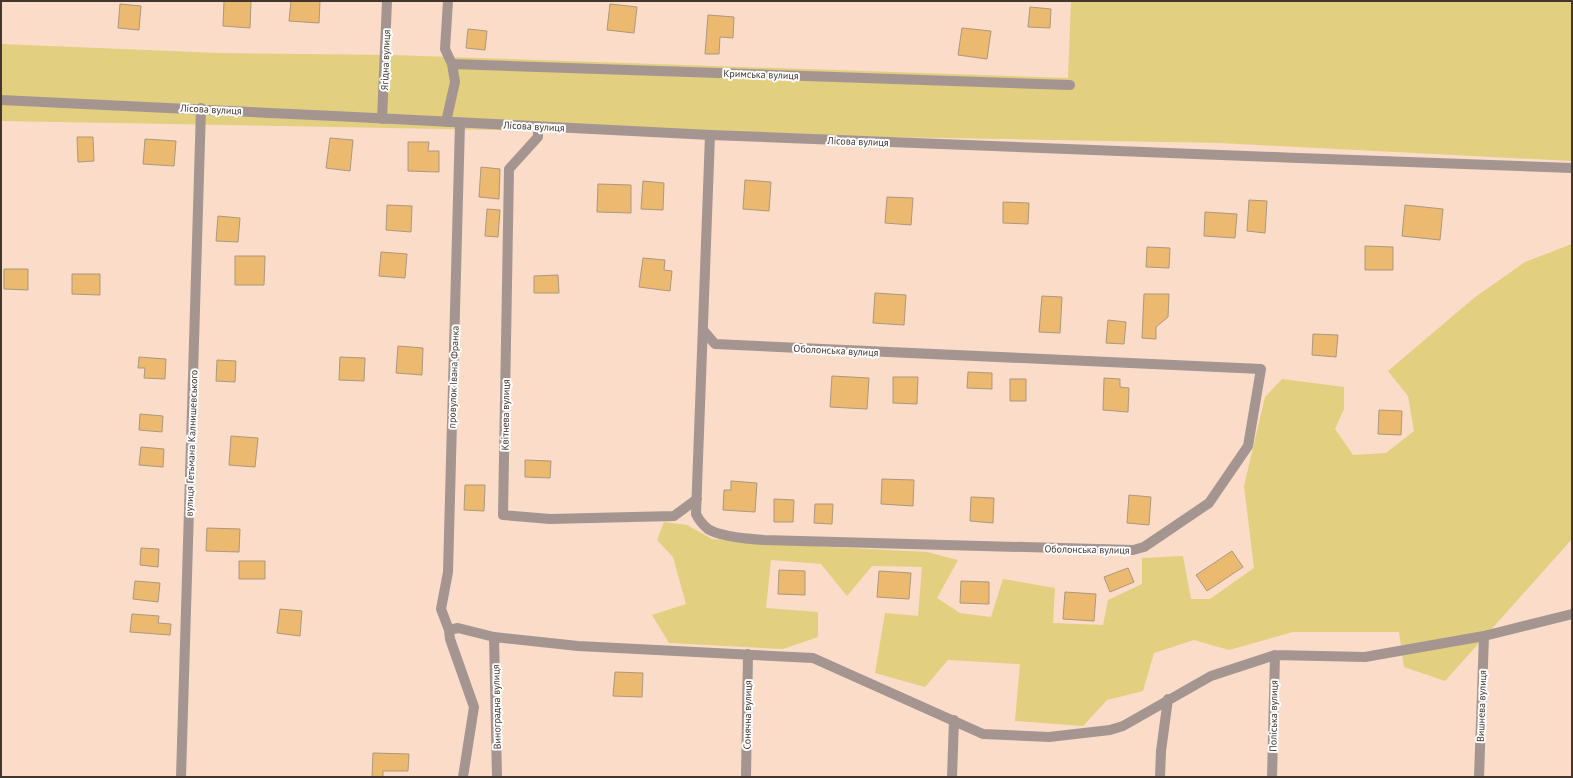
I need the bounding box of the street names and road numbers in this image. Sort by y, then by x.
street label: Ягідна вулиця [378,29,393,91]
street label: Кримська вулиця [723,67,799,82]
street label: Лісова вулиця [179,101,242,118]
street label: Лісова вулиця [502,118,565,135]
street label: Лісова вулиця [826,134,889,149]
street label: провулок Івана Франка [445,325,462,429]
street label: Оболонська вулиця [793,342,879,359]
street label: вулиця Гетьмана Калнишевського [182,369,201,517]
street label: Квітнева вулиця [498,379,513,451]
street label: Оболонська вулиця [1044,542,1130,557]
street label: Виноградна вулиця [489,664,504,749]
street label: Вишнева вулиця [1474,670,1489,742]
street label: Сонячна вулиця [740,680,755,750]
street label: Поліська вулиця [1266,680,1281,752]

